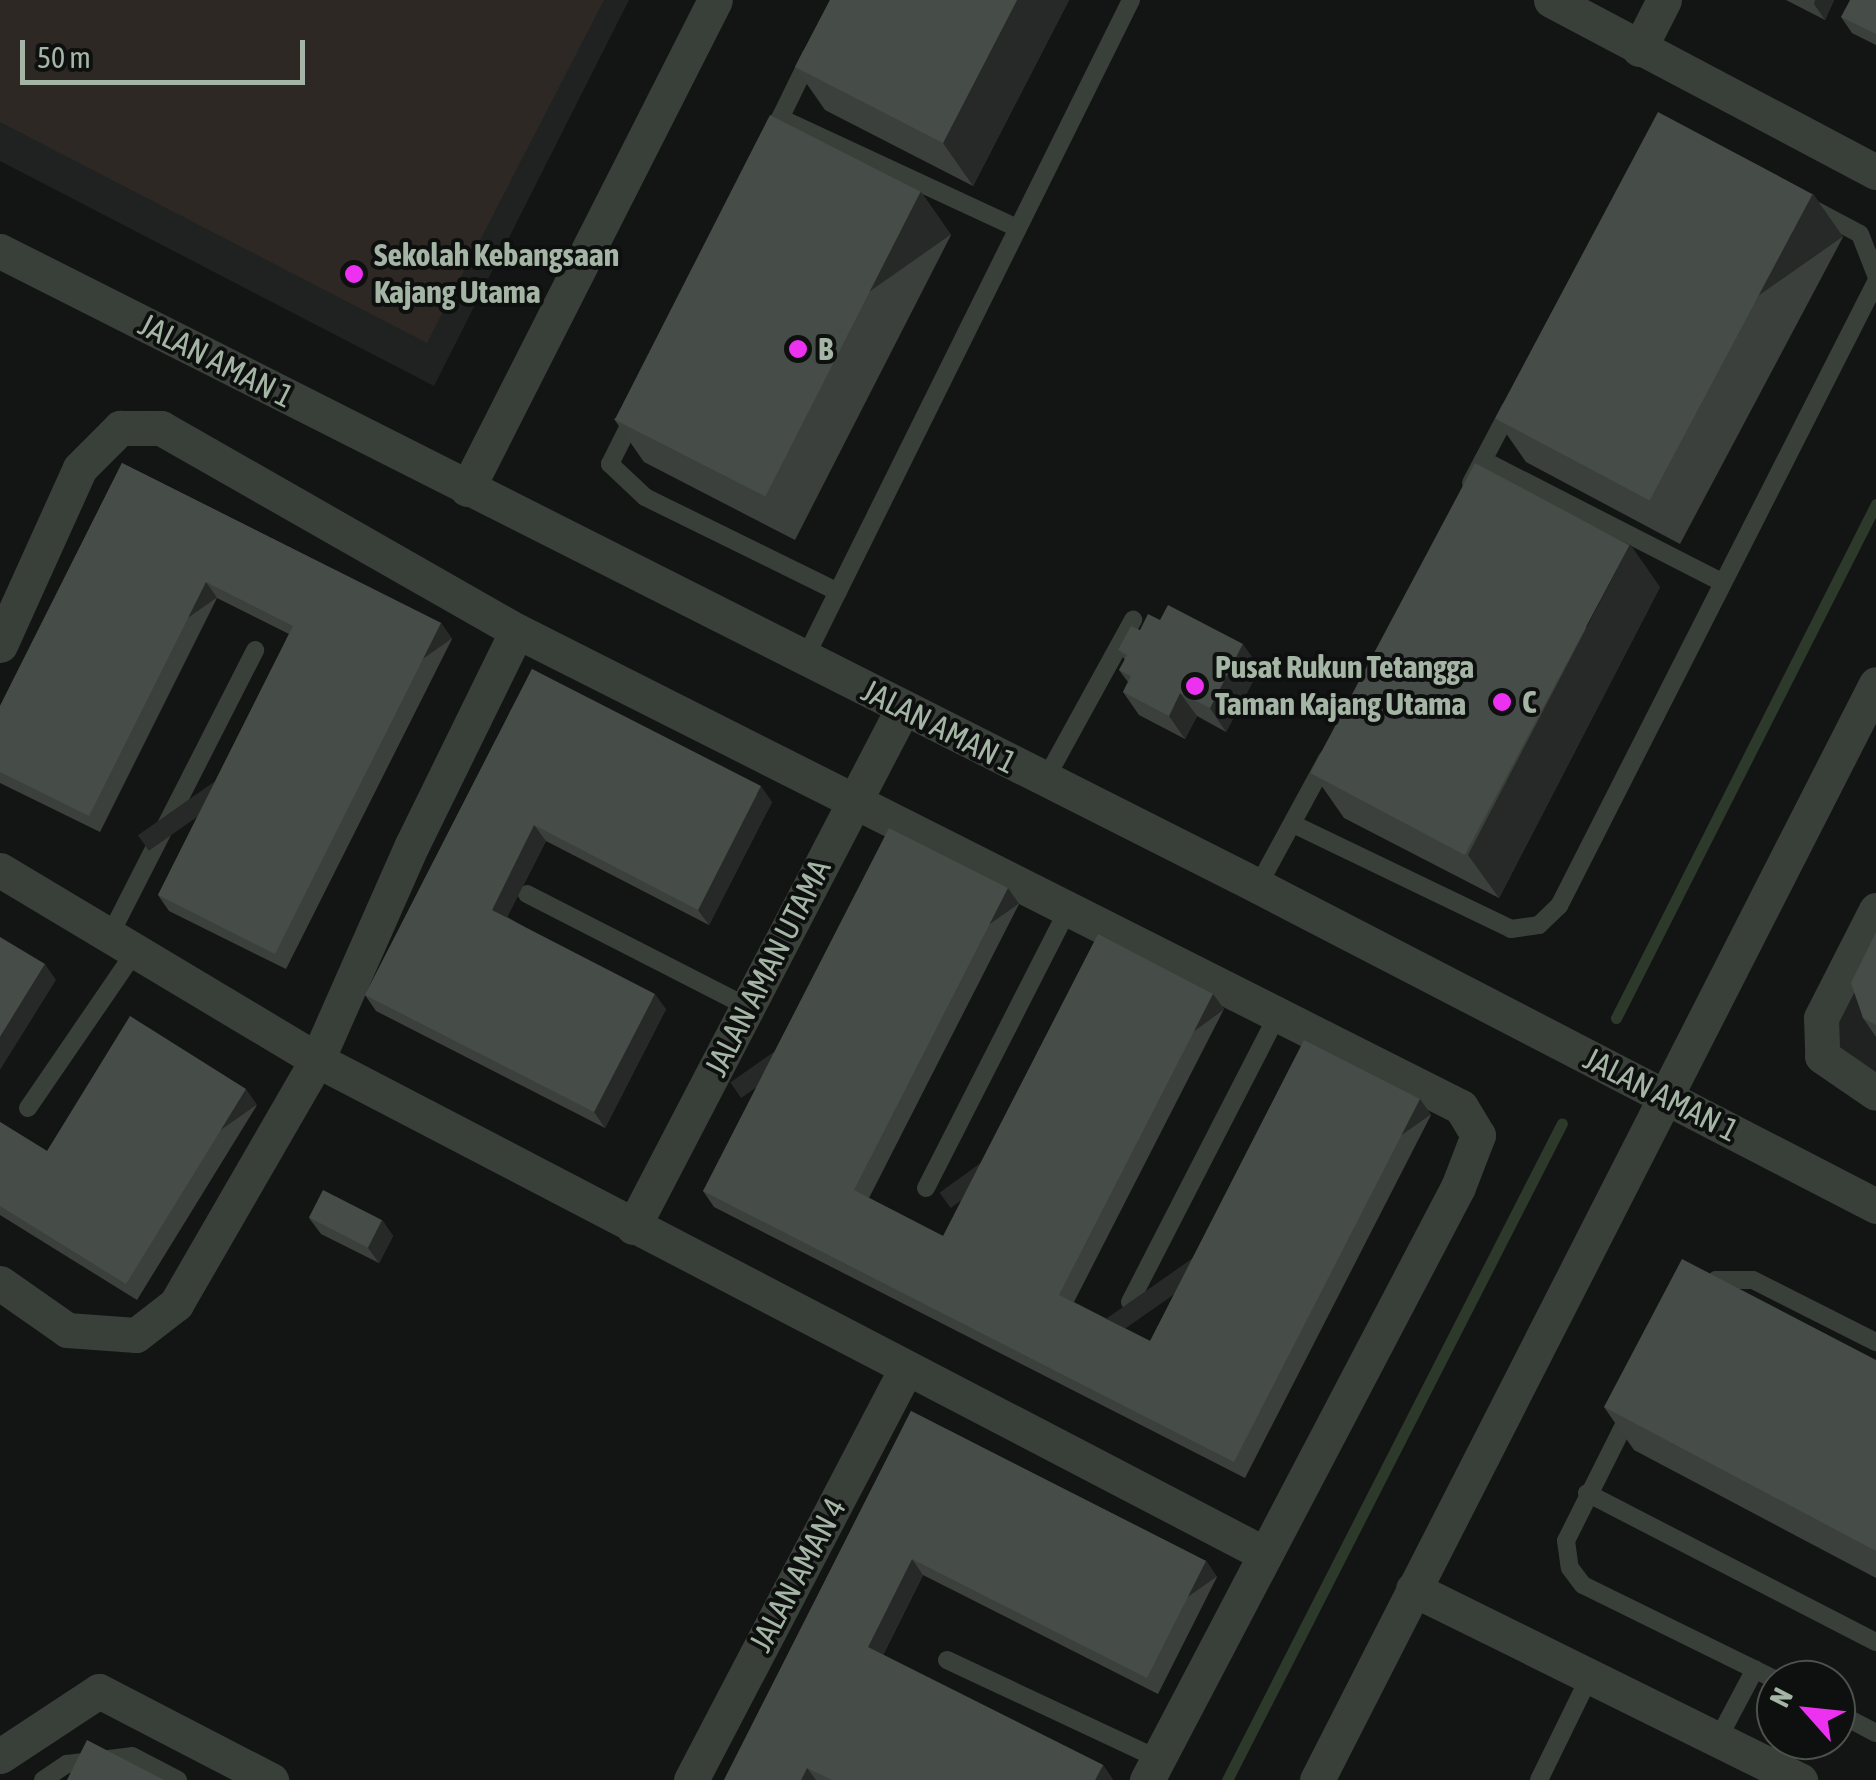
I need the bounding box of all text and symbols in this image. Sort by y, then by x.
scale bar [25,20,310,82]
text: 50 m [37,40,91,74]
place label: Sekolah Kebangsaan Kajang Utama [374,237,619,312]
marker: Sekolah Kebangsaan Kajang Utama [343,263,365,285]
street label: JALAN AMAN 1 [132,306,300,416]
place label: B [818,330,833,368]
marker: B [787,338,809,360]
place label: Pusat Rukun Tetangga Taman Kajang Utama [1215,649,1474,724]
street label: JALAN AMAN 1 [855,672,1023,782]
marker: Pusat Rukun Tetangga Taman Kajang Utama [1184,675,1206,697]
place label: C [1522,683,1536,721]
marker: C [1491,691,1513,713]
street label: JALAN AMAN UTAMA [697,853,839,1083]
street label: JALAN AMAN 1 [1577,1040,1745,1150]
street label: JALAN AMAN 4 [742,1492,854,1658]
north arrow [1756,1660,1856,1760]
text: N [1763,1683,1799,1712]

